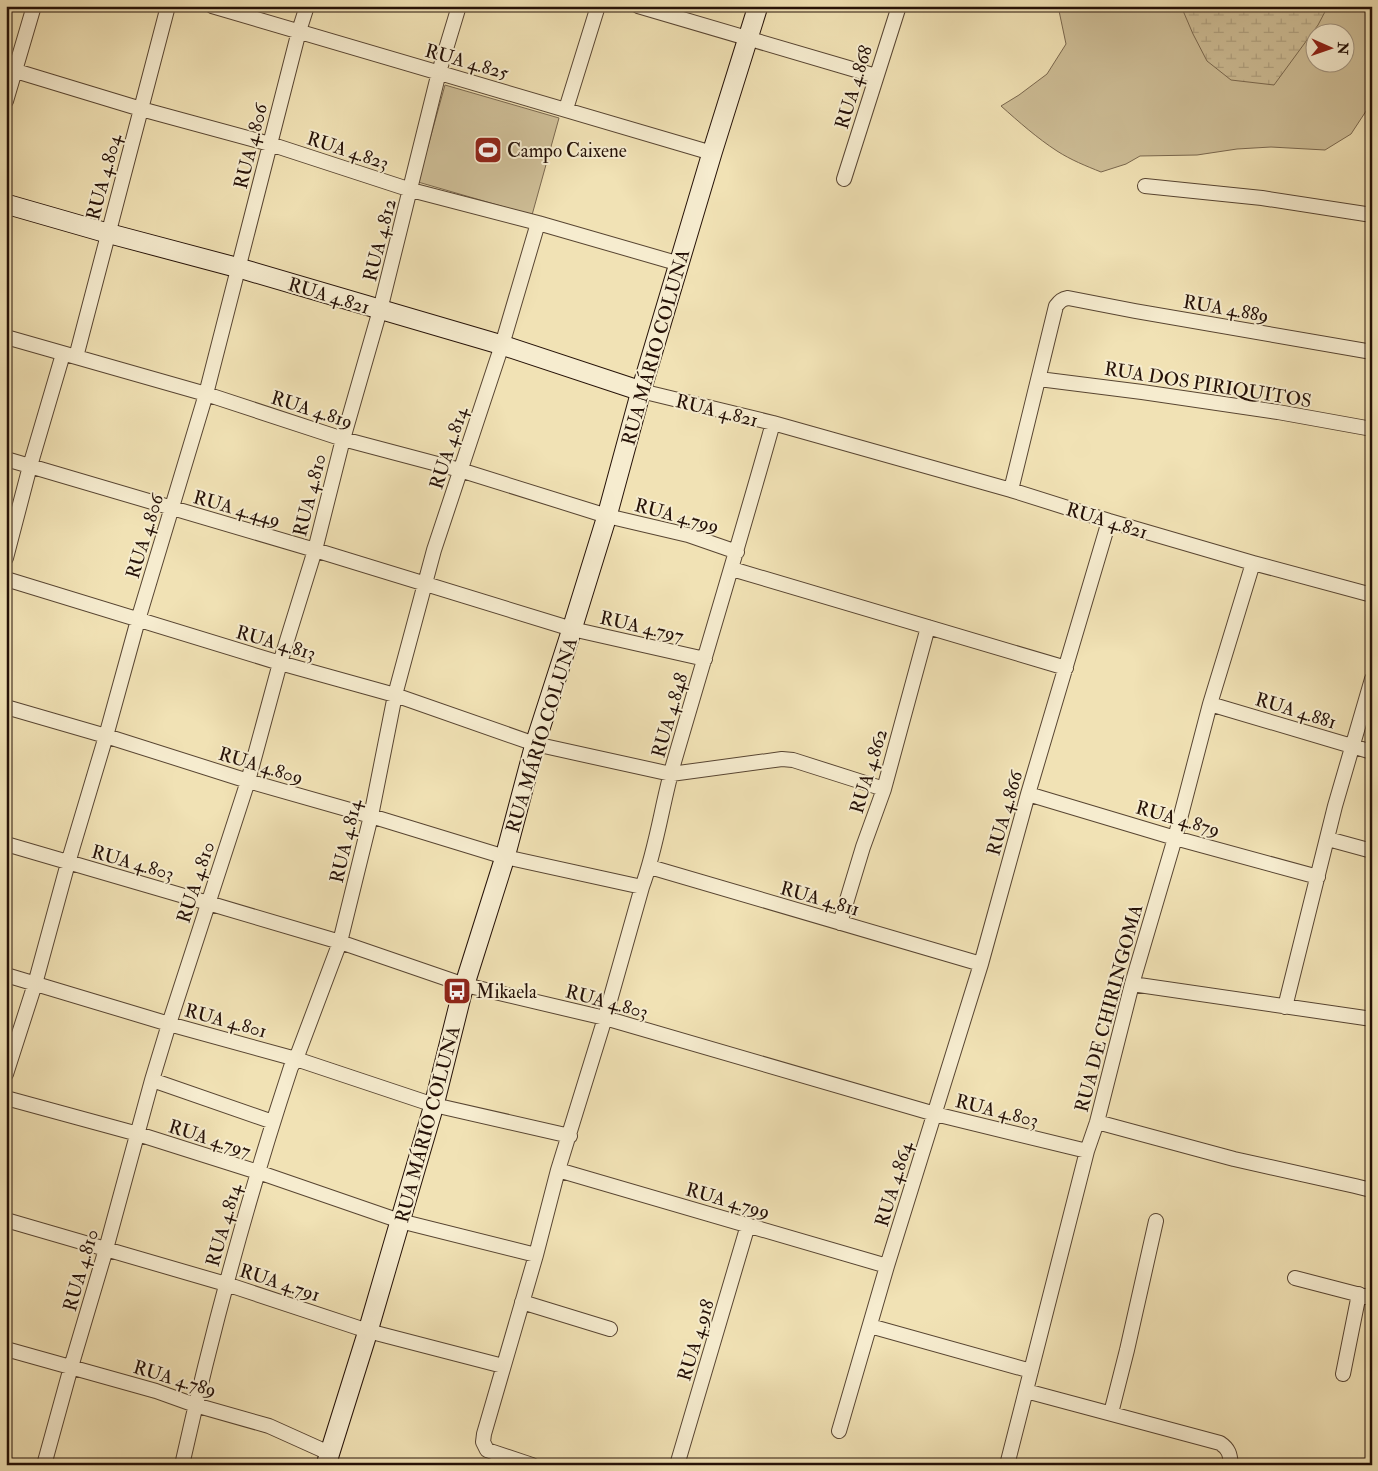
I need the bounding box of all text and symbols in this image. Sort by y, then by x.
north arrow [1306,22,1356,72]
street label: RUA 4.825 [422,39,512,85]
text: N [1334,41,1351,55]
street label: RUA 4.868 [830,42,878,132]
street label: RUA 4.806 [229,100,273,191]
street label: RUA 4.823 [304,126,392,175]
street label: RUA 4.804 [81,131,127,223]
sports icon: Campo Caixene [473,135,503,165]
place label: Campo Caixene [507,139,627,164]
street label: RUA 4.812 [358,196,402,284]
street label: RUA MÁRIO COLUNA [615,246,695,448]
street label: RUA 4.821 [285,272,372,320]
street label: RUA 4.889 [1181,290,1270,328]
street label: RUA DOS PIRIQUITOS [1102,357,1313,413]
street label: RUA 4.819 [268,386,355,434]
street label: RUA 4.821 [673,389,761,433]
street label: RUA 4.814 [424,404,474,492]
street label: RUA 4.810 [288,451,332,539]
street label: RUA 4.449 [190,485,283,533]
street label: RUA 4.806 [121,490,170,581]
street label: RUA 4.799 [632,493,722,539]
street label: RUA 4.821 [1063,497,1150,545]
street label: RUA 4.797 [598,606,686,648]
street label: RUA 4.813 [233,620,318,666]
street label: RUA MÁRIO COLUNA [499,634,583,836]
street label: RUA 4.848 [646,670,694,760]
street label: RUA 4.881 [1252,687,1339,735]
street label: RUA 4.862 [845,726,893,816]
street label: RUA 4.809 [215,742,306,790]
street label: RUA 4.866 [981,767,1029,858]
street label: RUA 4.814 [325,796,367,885]
street label: RUA 4.879 [1133,796,1222,842]
street label: RUA 4.810 [172,839,220,926]
street label: RUA 4.803 [89,840,177,886]
street label: RUA 4.811 [777,876,862,922]
street label: RUA DE CHIRINGOMA [1070,902,1148,1115]
bus stop icon: Mikaela [442,976,472,1006]
street label: RUA 4.803 [563,979,651,1025]
place label: Mikaela [476,980,537,1004]
street label: RUA 4.801 [182,998,270,1043]
street label: RUA MÁRIO COLUNA [388,1023,466,1225]
street label: RUA 4.803 [953,1089,1041,1133]
street label: RUA 4.797 [165,1114,254,1164]
street label: RUA 4.864 [870,1138,918,1230]
street label: RUA 4.799 [683,1178,773,1224]
street label: RUA 4.814 [201,1180,247,1269]
street label: RUA 4.810 [58,1226,104,1314]
street label: RUA 4.791 [236,1259,323,1307]
street label: RUA 4.918 [672,1296,720,1384]
street label: RUA 4.789 [130,1355,219,1403]

